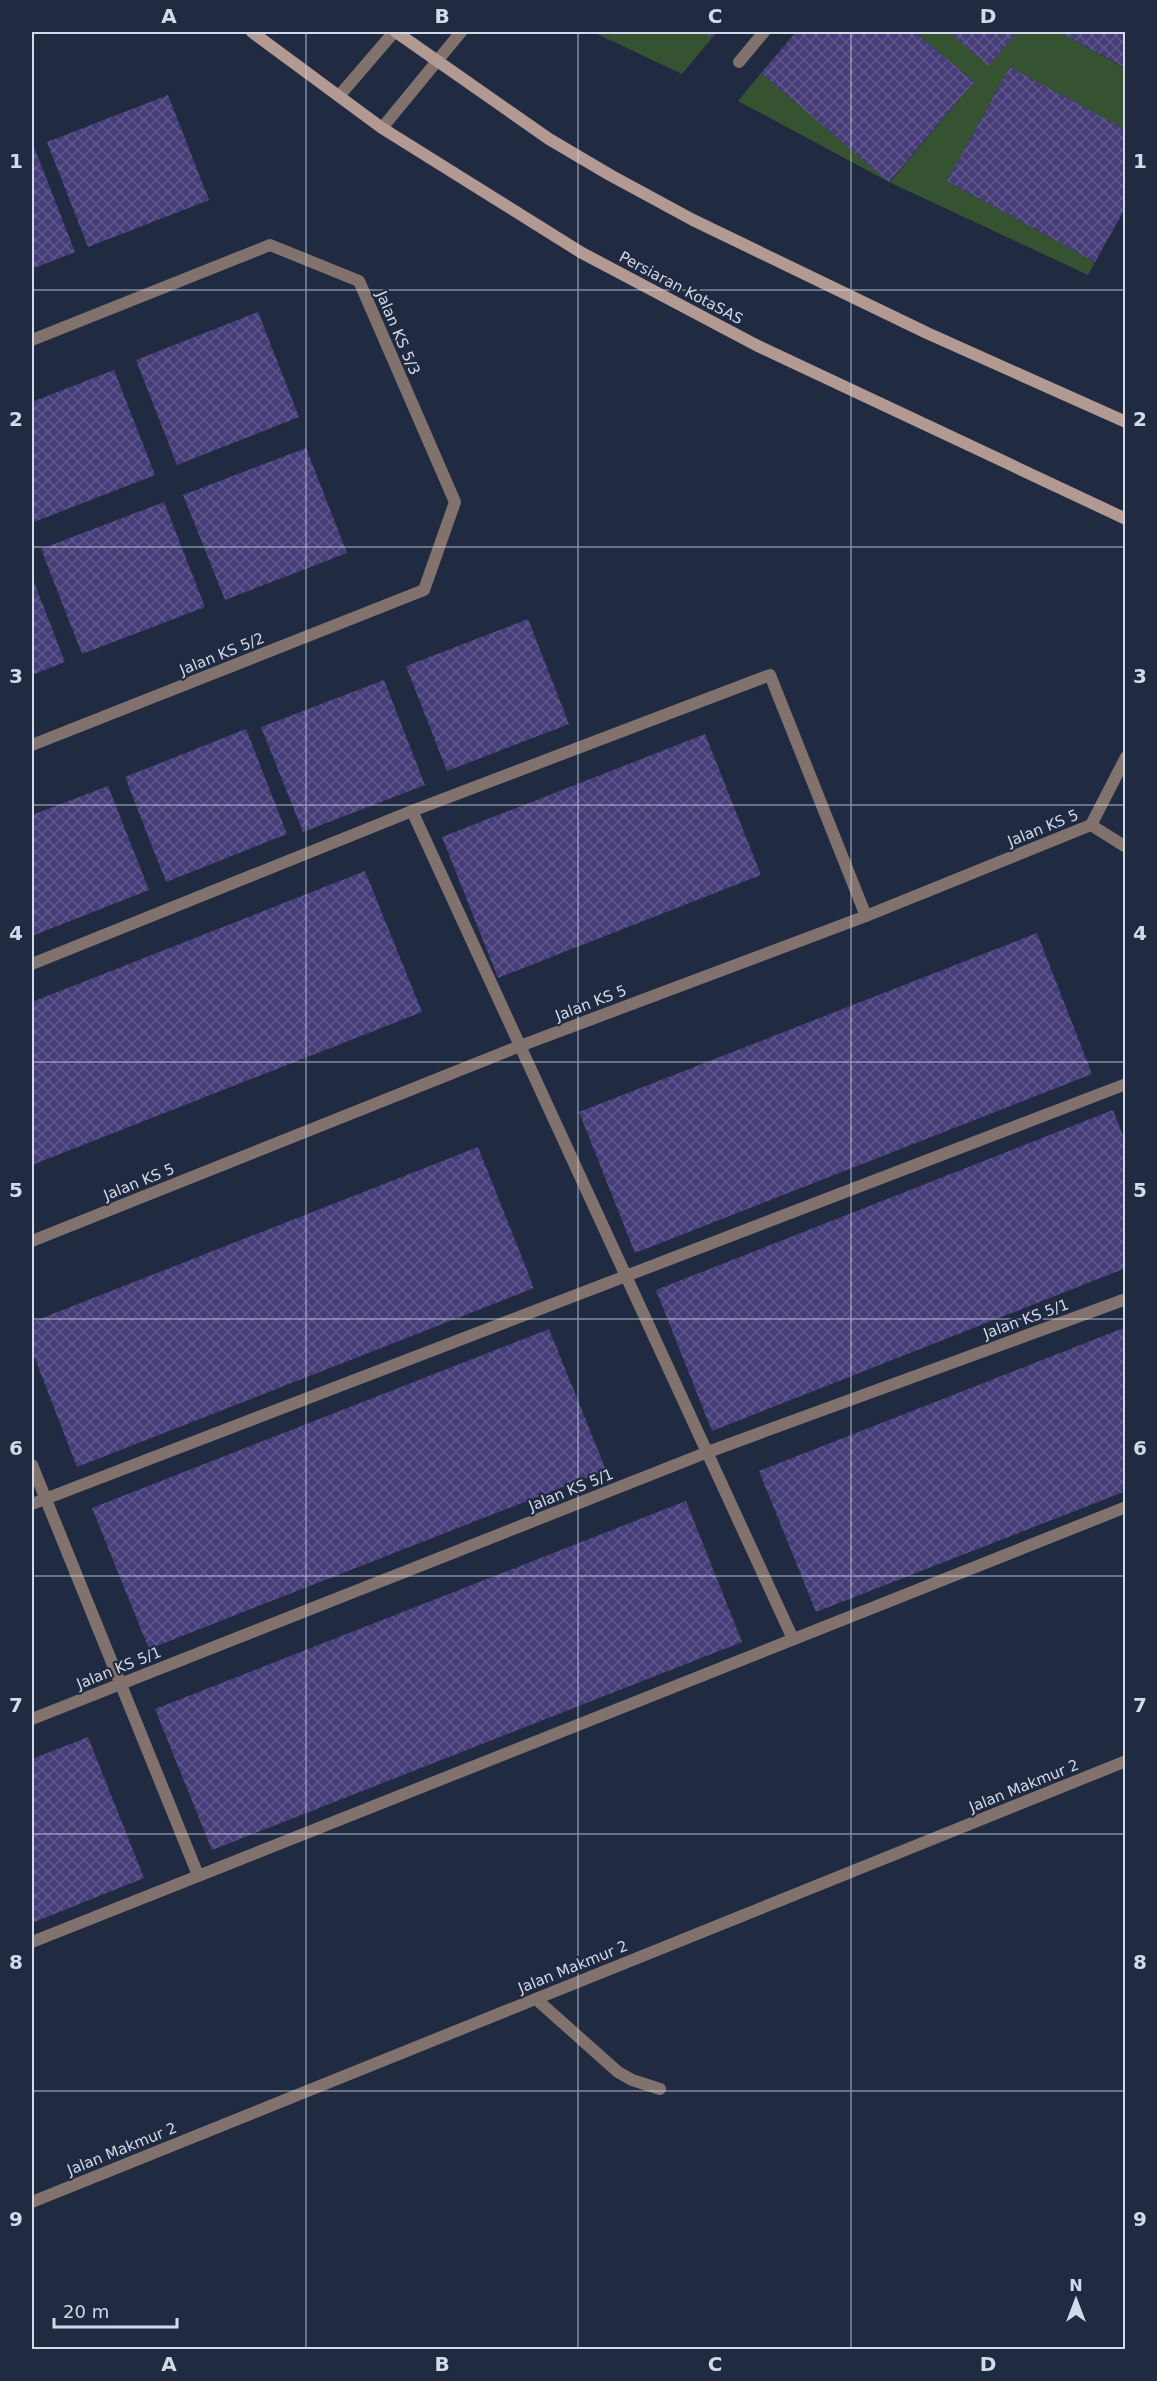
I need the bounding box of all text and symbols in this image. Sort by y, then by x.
text: A [161,4,177,28]
text: B [434,4,450,28]
text: C [708,4,722,28]
text: D [980,4,996,28]
text: 1 [9,149,23,173]
text: 1 [1133,149,1147,173]
street label: Persiaran KotaSAS [616,248,746,328]
street label: Jalan KS 5/3 [372,287,424,378]
text: 2 [9,407,23,431]
text: 2 [1133,407,1147,431]
street label: Jalan KS 5/2 [176,629,267,679]
text: 3 [9,664,23,688]
text: 3 [1133,664,1147,688]
street label: Jalan KS 5 [1004,806,1081,851]
text: 4 [9,921,23,945]
text: 4 [1133,921,1147,945]
street label: Jalan KS 5 [552,981,629,1025]
street label: Jalan KS 5 [100,1160,177,1205]
text: 5 [9,1178,23,1202]
text: 5 [1133,1178,1147,1202]
street label: Jalan KS 5/1 [980,1295,1071,1343]
text: 6 [9,1436,23,1460]
text: 6 [1133,1436,1147,1460]
street label: Jalan KS 5/1 [525,1465,616,1515]
street label: Jalan KS 5/1 [73,1643,164,1693]
text: 7 [9,1693,23,1717]
text: 7 [1133,1693,1147,1717]
street label: Jalan Makmur 2 [966,1756,1081,1817]
street label: Jalan Makmur 2 [515,1937,630,1998]
text: 8 [9,1950,23,1974]
text: 8 [1133,1950,1147,1974]
street label: Jalan Makmur 2 [64,2119,179,2180]
text: 9 [9,2207,23,2231]
text: 9 [1133,2207,1147,2231]
north arrow [1046,2270,1106,2330]
text: N [1069,2276,1083,2295]
scale bar [54,2291,177,2329]
text: 20 m [63,2301,109,2322]
text: A [161,2352,177,2376]
text: B [434,2352,450,2376]
text: C [708,2352,722,2376]
text: D [980,2352,996,2376]

